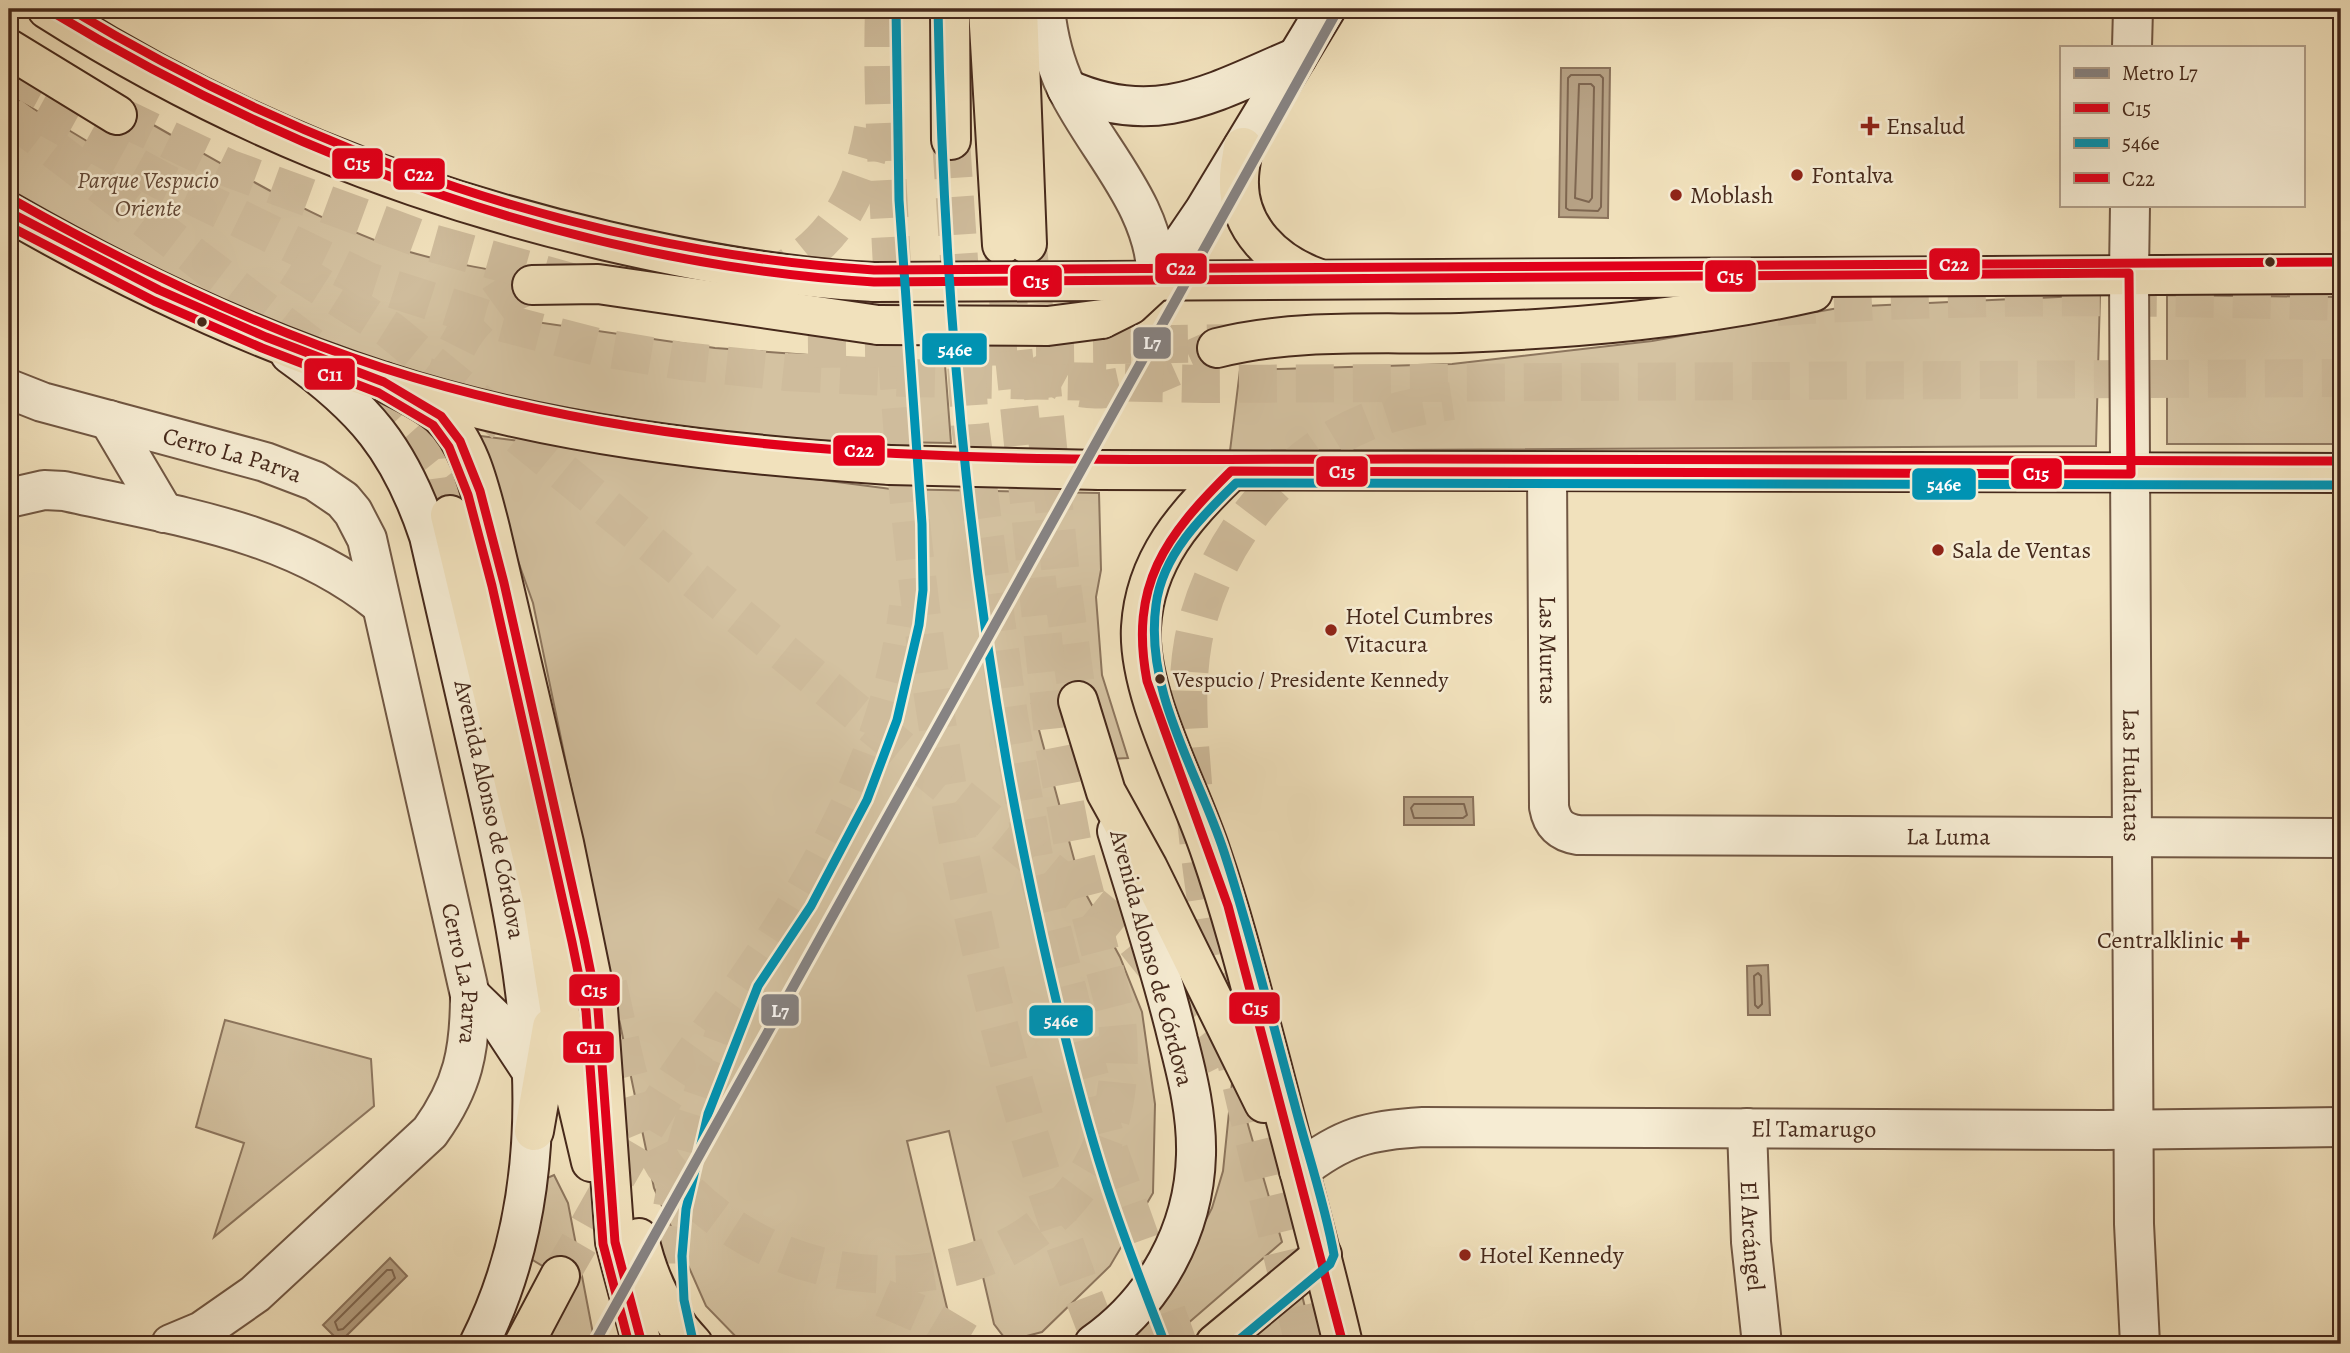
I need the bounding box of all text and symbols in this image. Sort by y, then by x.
legend [2060,46,2304,206]
text: Metro L7 [2122,59,2198,87]
text: C15 [2122,95,2151,123]
place label: Ensalud [1886,110,1965,142]
marker: Ensalud [1860,116,1880,136]
text: 546e [2122,129,2160,157]
line badge: C15 [331,147,384,180]
text: C15 [344,151,370,177]
line badge: C22 [392,157,446,191]
place label: Fontalva [1811,159,1895,191]
text: C22 [404,162,434,188]
park label: Parque Vespucio Oriente [77,164,219,224]
text: C22 [2122,165,2155,193]
marker: Fontalva [1789,167,1805,183]
place label: Moblash [1690,179,1774,211]
marker: Moblash [1668,187,1684,203]
line badge: C22 [1928,247,1981,281]
line badge: C22 [1154,252,1208,285]
text: C22 [1939,252,1969,278]
unlabelled marker [2263,255,2277,269]
text: C22 [1166,256,1196,282]
line badge: C15 [1704,259,1757,293]
line badge: C15 [1009,264,1063,298]
text: C15 [1717,264,1743,290]
text: C15 [1023,269,1049,295]
unlabelled marker [195,315,209,329]
line badge: L7 [1132,326,1172,360]
text: L7 [1143,330,1162,356]
line badge: 546e [921,332,988,366]
text: 546e [938,337,973,363]
line badge: C11 [303,357,356,391]
text: C11 [317,362,343,388]
street label: Cerro La Parva [159,419,307,491]
line badge: C22 [832,434,886,467]
text: C22 [844,438,874,464]
line badge: C15 [1315,455,1369,488]
line badge: C15 [2010,457,2063,490]
text: C15 [1329,459,1355,485]
text: C15 [2023,461,2049,487]
line badge: 546e [1911,467,1977,501]
text: 546e [1927,472,1962,498]
place label: Sala de Ventas [1952,534,2091,566]
marker: Sala de Ventas [1930,542,1946,558]
street label: Las Murtas [1532,596,1564,704]
place label: Hotel Cumbres Vitacura [1344,600,1493,660]
marker: Hotel Cumbres Vitacura [1323,622,1339,638]
place label: Vespucio / Presidente Kennedy [1172,665,1448,695]
marker: Vespucio / Presidente Kennedy [1153,672,1167,686]
street label: Avenida Alonso de Córdova [446,676,533,942]
street label: Las Hualtatas [2115,708,2148,842]
street label: La Luma [1906,820,1991,853]
street label: Avenida Alonso de Córdova [1102,825,1202,1090]
street label: Cerro La Parva [434,900,486,1047]
place label: Centralklinic [2097,924,2224,956]
marker: Centralklinic [2230,930,2250,950]
line badge: C15 [568,973,621,1007]
text: C15 [581,978,607,1004]
line badge: C15 [1228,991,1281,1025]
line badge: L7 [760,993,800,1027]
text: C15 [1242,996,1268,1022]
text: L7 [771,998,790,1024]
line badge: 546e [1028,1004,1094,1037]
text: 546e [1044,1008,1079,1034]
line badge: C11 [562,1030,615,1064]
text: C11 [576,1035,602,1061]
street label: El Tamarugo [1751,1112,1876,1145]
street label: El Arcángel [1733,1180,1772,1293]
place label: Hotel Kennedy [1479,1239,1624,1271]
marker: Hotel Kennedy [1457,1247,1473,1263]

